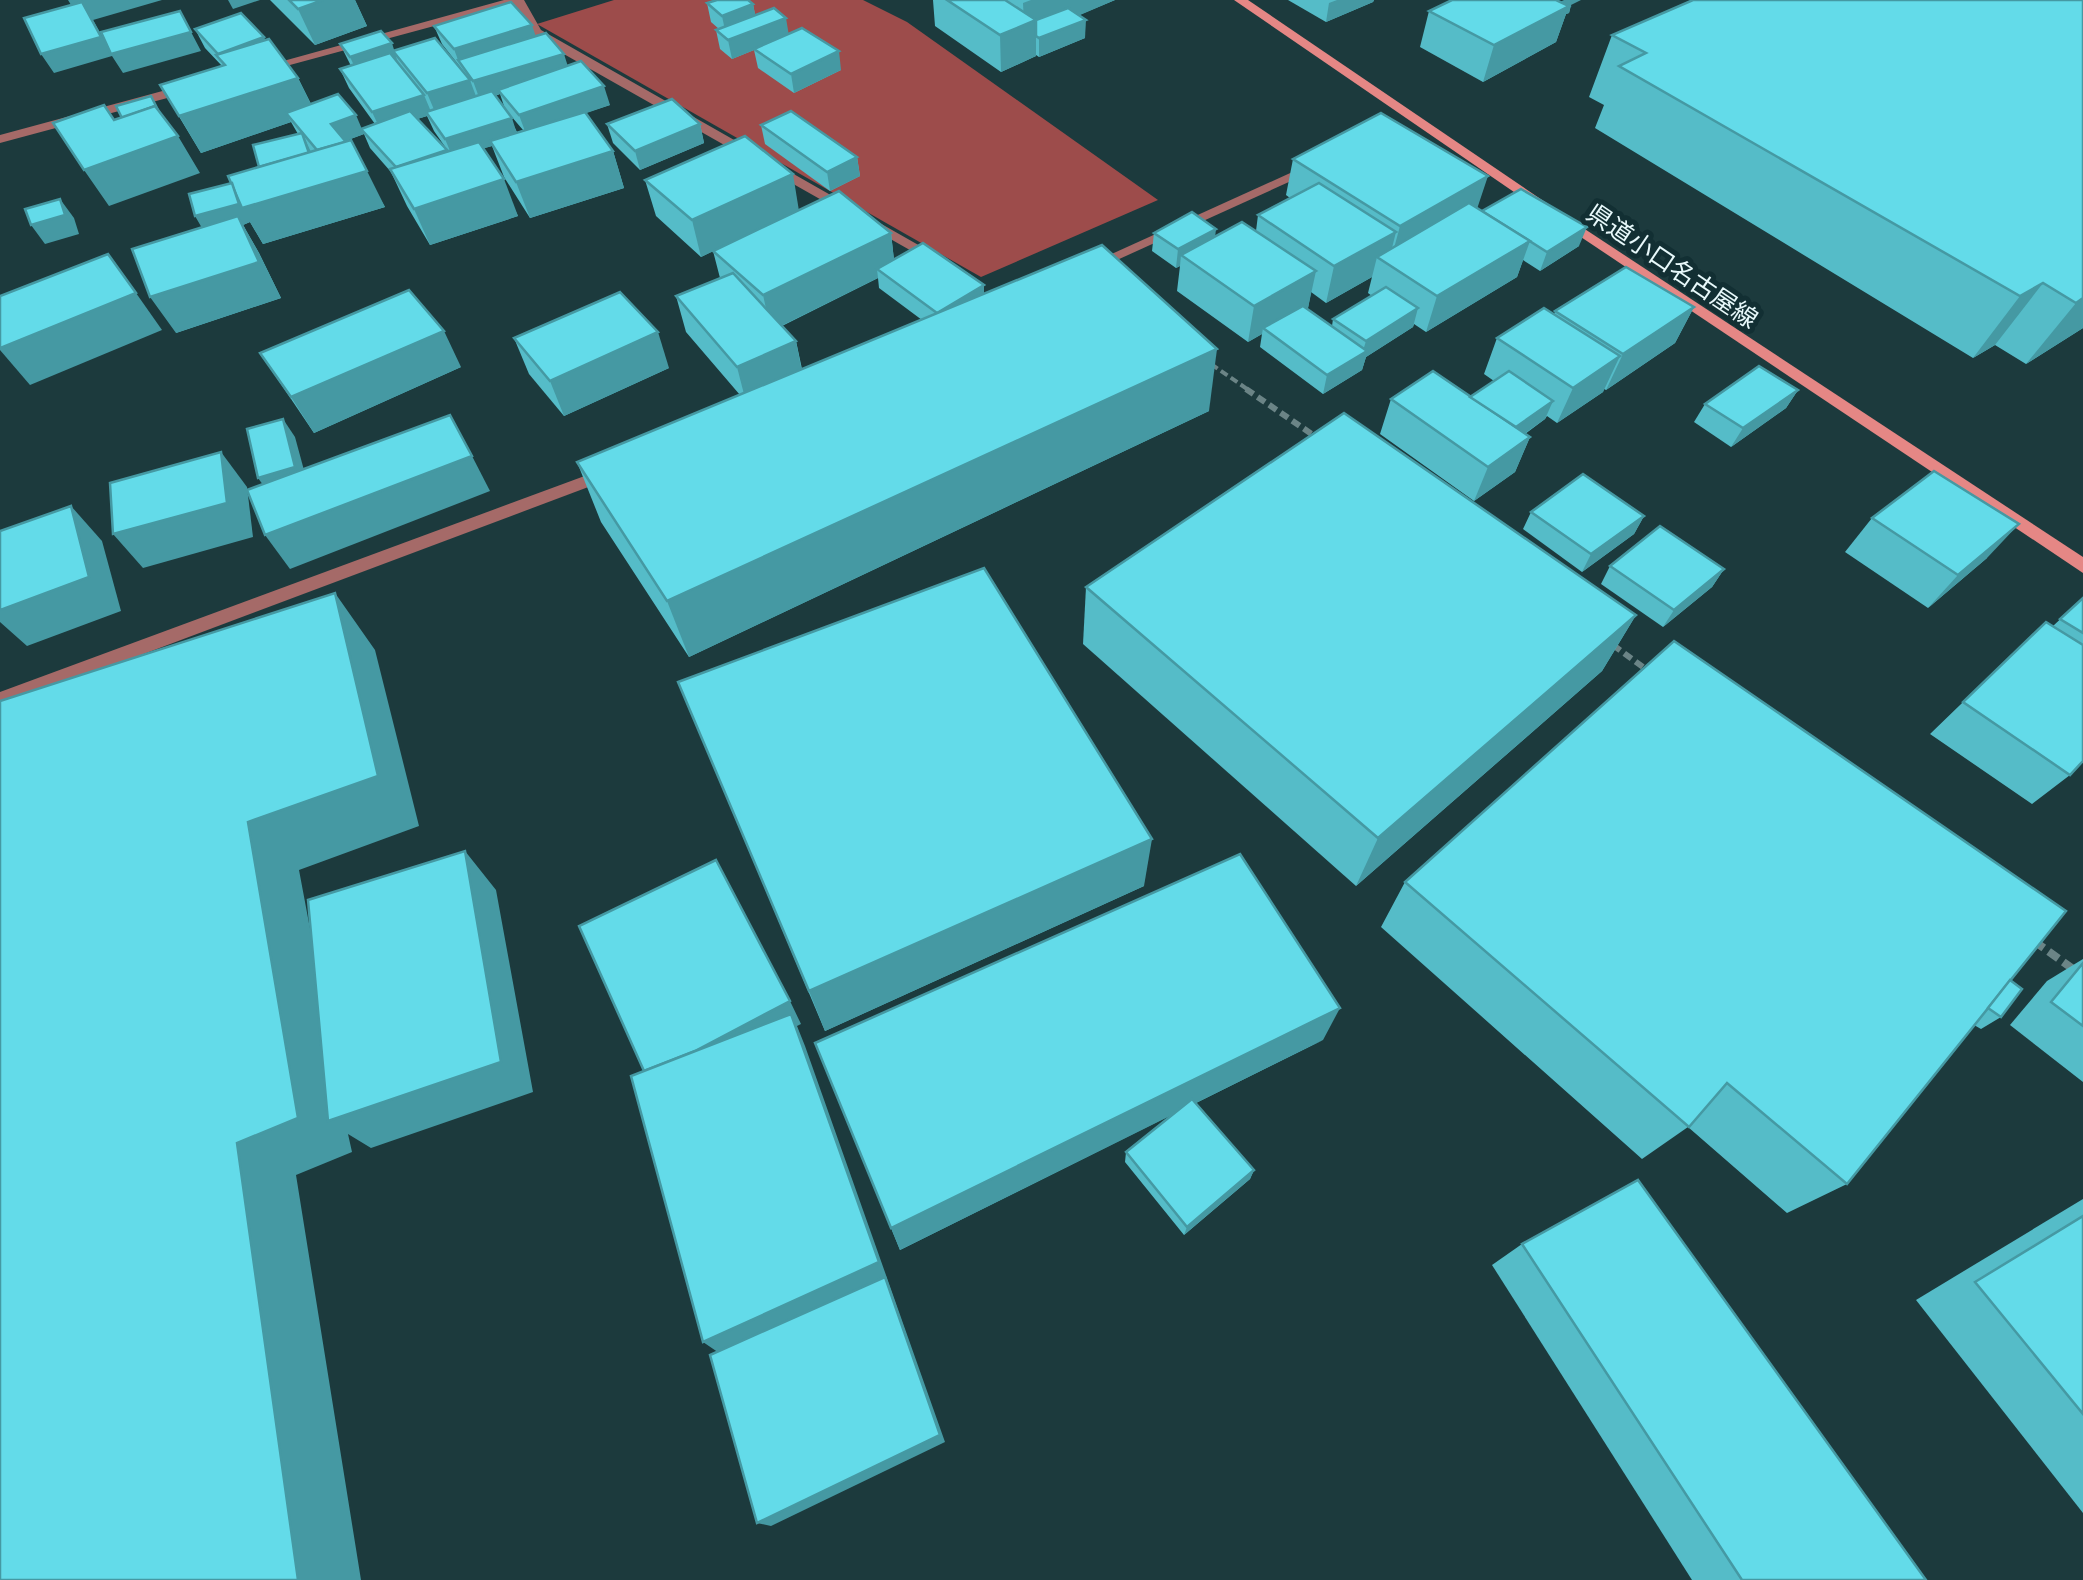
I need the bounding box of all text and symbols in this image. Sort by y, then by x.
street label: 県道小口名古屋線 [1582,197,1764,333]

